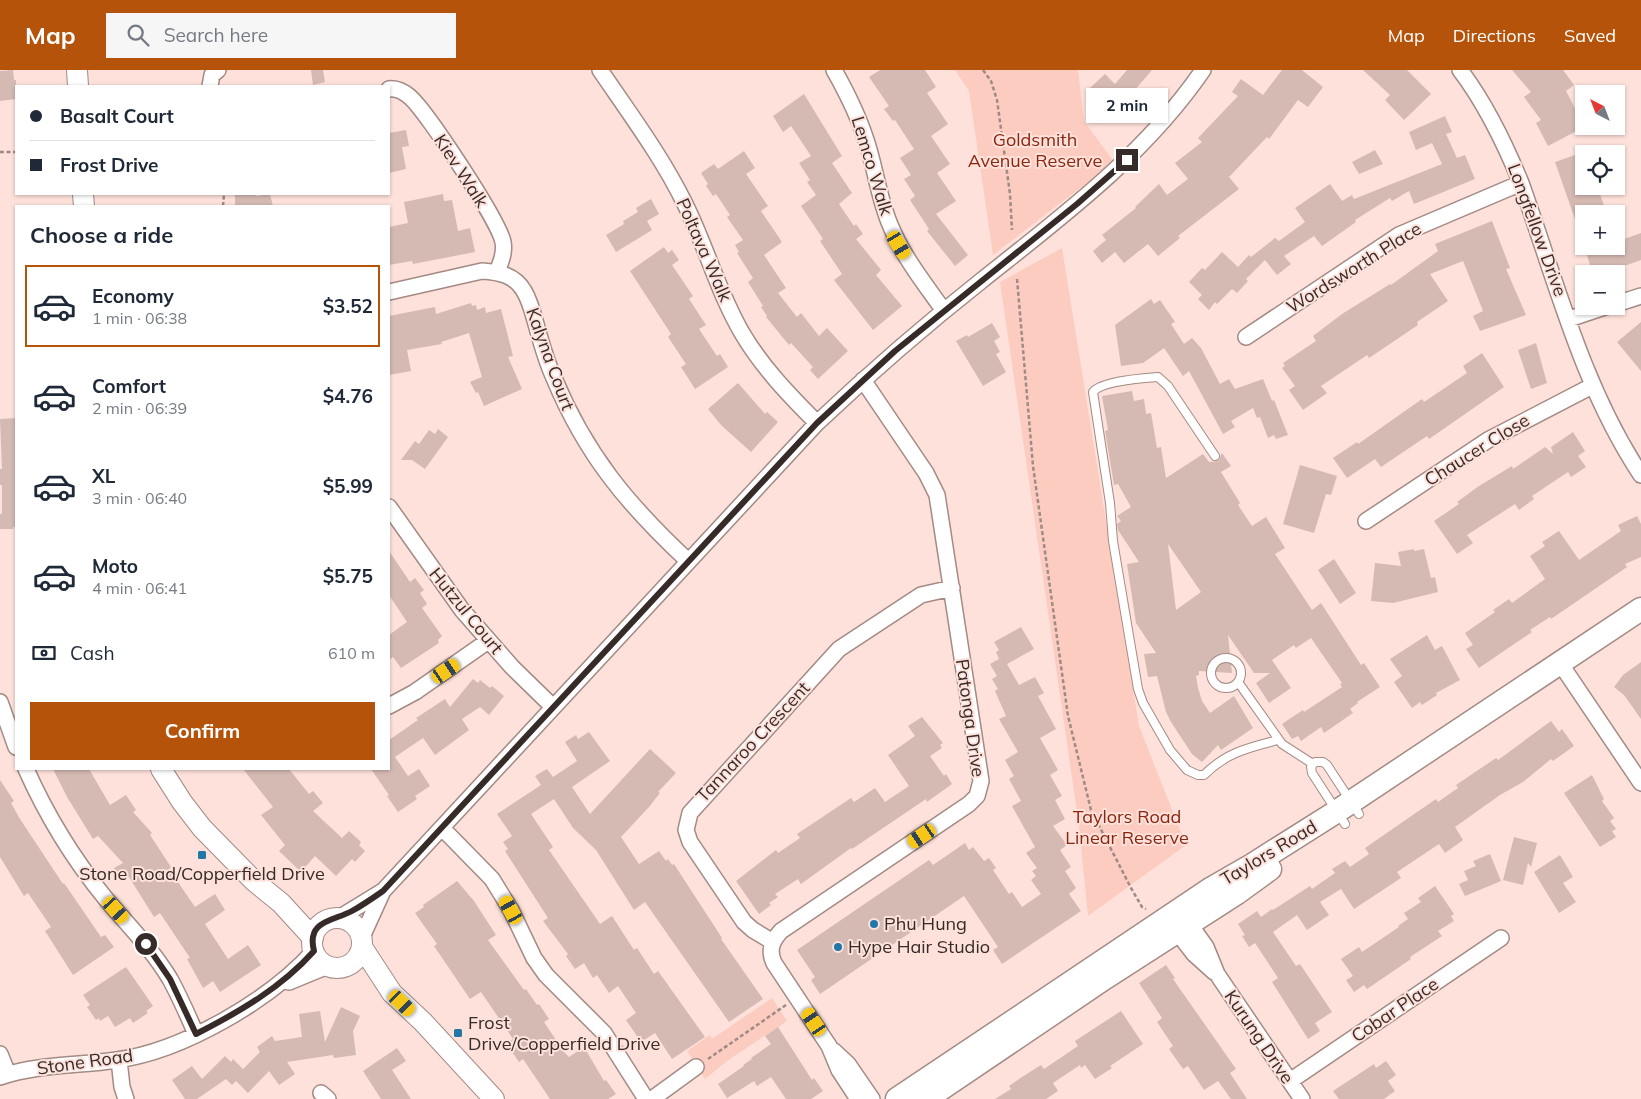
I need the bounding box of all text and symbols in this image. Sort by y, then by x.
search box [106,13,456,58]
text: Map [25,20,76,50]
icon: search [124,21,152,49]
text: Search here [164,23,268,47]
text: Map [1388,24,1425,47]
text: Directions [1453,24,1536,47]
text: Saved [1564,24,1616,47]
north arrow [1575,85,1625,135]
map controls [1575,85,1625,315]
callout: 2 min [1086,88,1168,122]
text: 2 min [1106,95,1148,115]
text: Basalt Court [60,104,174,128]
street label: Lemco Walk [847,114,899,219]
park label: Goldsmith Avenue Reserve [968,128,1102,172]
street label: Kiev Walk [429,130,494,212]
button: locate [1575,145,1625,195]
route end [1116,149,1138,171]
text: Frost Drive [60,153,159,177]
street label: Longfellow Drive [1503,160,1572,299]
street label: Poltava Walk [671,194,738,306]
button: + [1575,205,1625,255]
street label: Wordsworth Place [1282,217,1425,318]
text: Choose a ride [30,221,173,249]
car [884,228,913,262]
button: − [1575,265,1625,315]
icon: car [32,284,77,329]
text: Economy [92,284,174,308]
text: $3.52 [323,294,373,318]
street label: Kalyna Court [521,304,580,413]
text: 1 min · 06:38 [92,308,187,328]
icon: car [32,374,77,419]
text: Comfort [92,374,166,398]
text: $4.76 [323,384,373,408]
text: 2 min · 06:39 [92,398,187,418]
street label: Chaucer Close [1420,408,1533,491]
icon: car [32,464,77,509]
text: XL [92,464,115,488]
text: $5.99 [323,474,373,498]
text: 3 min · 06:40 [92,488,187,508]
icon: car [32,554,77,599]
text: Moto [92,554,138,578]
street label: Hutzul Court [424,563,508,659]
text: $5.75 [323,564,373,588]
text: 4 min · 06:41 [92,578,187,598]
icon: cash [30,639,58,667]
text: Cash [70,641,115,665]
text: 610 m [328,643,375,663]
car [429,656,462,686]
street label: Patonga Drive [951,657,990,778]
street label: Tannaroo Crescent [691,677,814,807]
button: Confirm [30,702,375,760]
park label: Taylors Road Linear Reserve [1065,805,1189,849]
street label: Taylors Road [1216,815,1321,890]
car [905,821,938,851]
marker: Stone Road/Copperfield Drive [196,849,208,861]
place label: Stone Road/Copperfield Drive [79,862,325,885]
car [497,893,524,927]
car [100,894,131,926]
place label: Phu Hung [884,912,967,935]
marker: Phu Hung [868,918,880,930]
route start [135,933,157,955]
place label: Hype Hair Studio [848,935,990,958]
marker: Hype Hair Studio [832,941,844,953]
street label: Cobar Place [1347,972,1443,1047]
street label: Kurung Drive [1220,985,1299,1088]
car [385,987,418,1019]
car [799,1005,828,1039]
place label: Frost Drive/Copperfield Drive [468,1011,660,1055]
marker: Frost Drive/Copperfield Drive [452,1027,464,1039]
street label: Stone Road [35,1043,134,1080]

